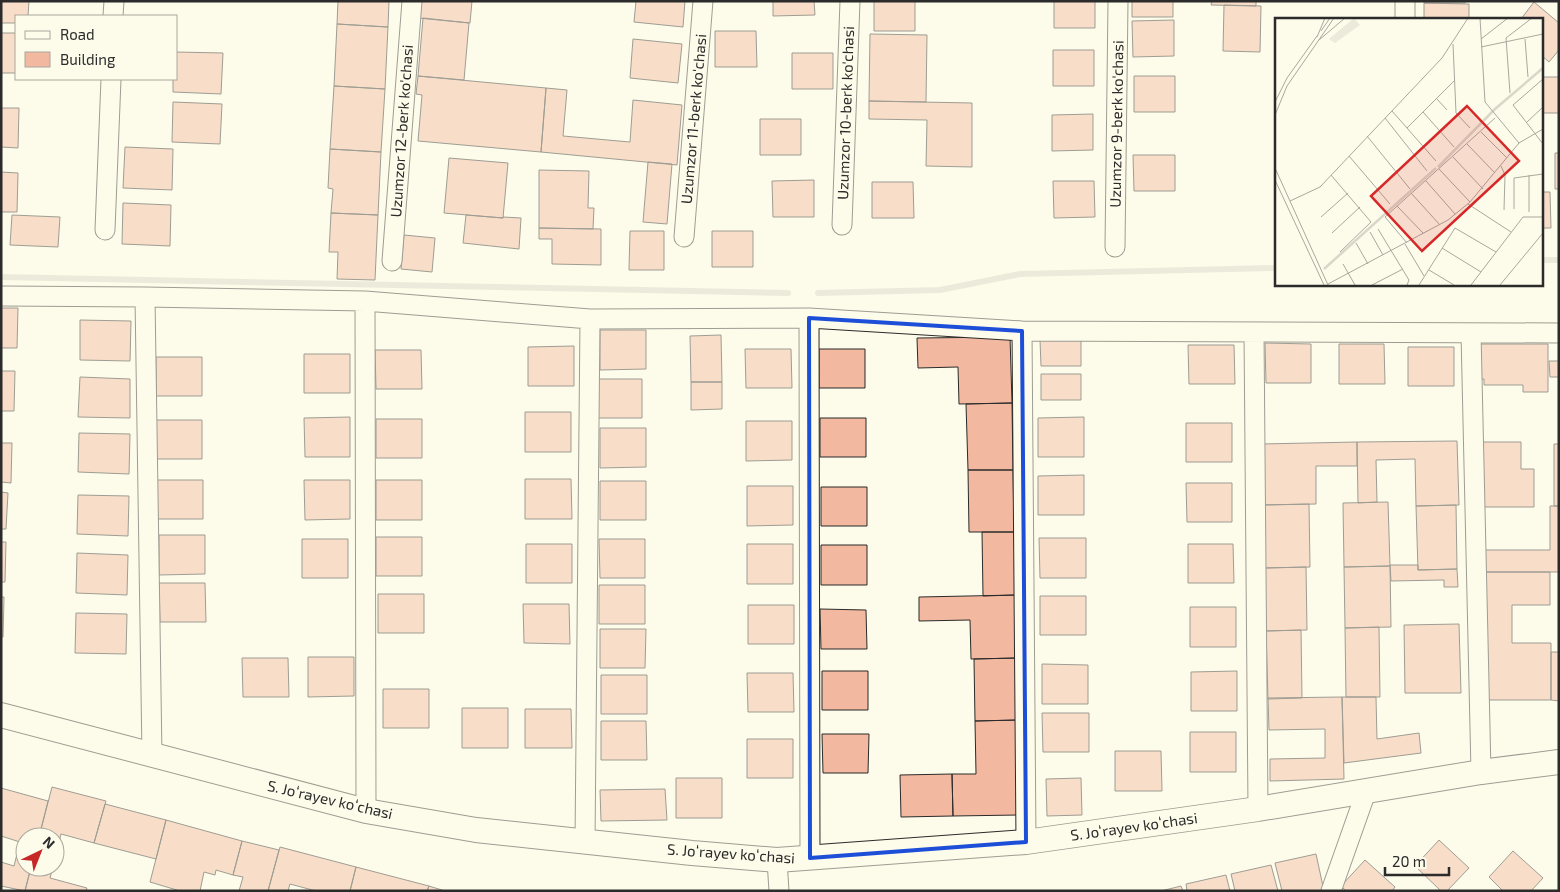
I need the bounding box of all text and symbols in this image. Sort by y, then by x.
legend [15,15,178,80]
inset map [1275,18,1542,285]
text: Road [60,25,95,43]
street label: Uzumzor 10-berk ko'chasi [833,26,857,200]
street label: Uzumzor 11-berk ko'chasi [677,33,709,205]
street label: Uzumzor 9-berk ko'chasi [1106,40,1126,208]
street label: Uzumzor 12-berk ko'chasi [386,44,416,218]
text: Building [60,50,116,68]
street label: S. Joʻrayev koʻchasi [266,776,395,822]
street label: S. Joʻrayev koʻchasi [1069,808,1198,844]
north arrow [15,827,65,877]
text: N [40,832,59,852]
street label: S. Joʻrayev koʻchasi [667,840,796,866]
scale bar [1385,844,1449,876]
text: 20 m [1392,852,1426,870]

